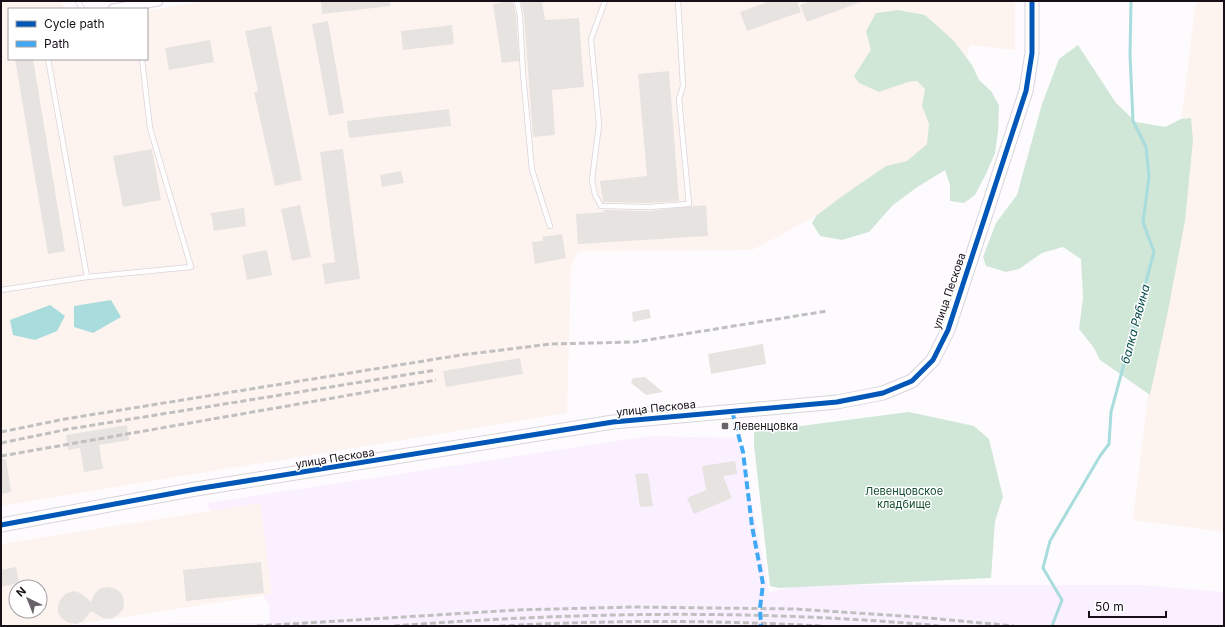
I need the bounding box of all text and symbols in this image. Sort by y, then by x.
legend [8,8,148,60]
text: Cycle path [44,16,105,31]
text: Path [44,36,69,51]
street label: улица Пескова [929,251,969,331]
water label: балка Рябина [1117,283,1153,365]
street label: улица Пескова [616,397,696,419]
place label: Левенцовка [733,419,798,433]
marker: Левенцовка [720,421,730,431]
street label: улица Пескова [294,445,376,471]
park label: Левенцовское кладбище [865,484,943,511]
north arrow [8,579,48,619]
text: N [13,584,29,600]
scale bar [1089,593,1166,619]
text: 50 m [1095,599,1124,614]

